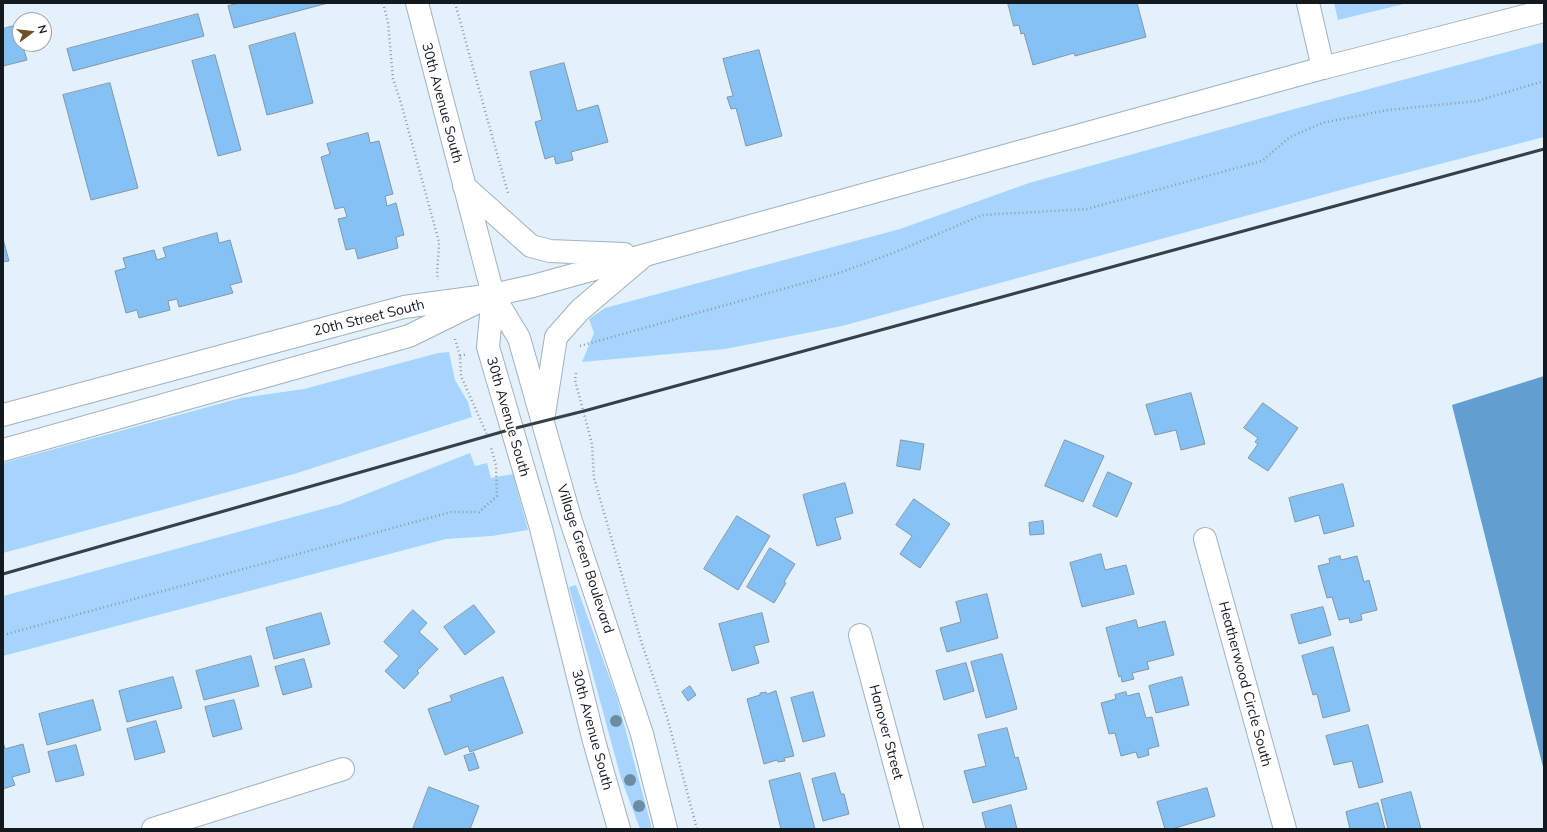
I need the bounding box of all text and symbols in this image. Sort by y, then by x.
north arrow [12,12,52,52]
text: N [35,23,50,35]
street label: 30th Avenue South [418,41,466,165]
street label: 20th Street South [312,296,426,340]
street label: 30th Avenue South [483,355,533,479]
street label: Village Green Boulevard [553,482,617,636]
street label: Heatherwood Circle South [1215,600,1275,768]
street label: 30th Avenue South [568,668,616,792]
street label: Hanover Street [865,683,907,781]

